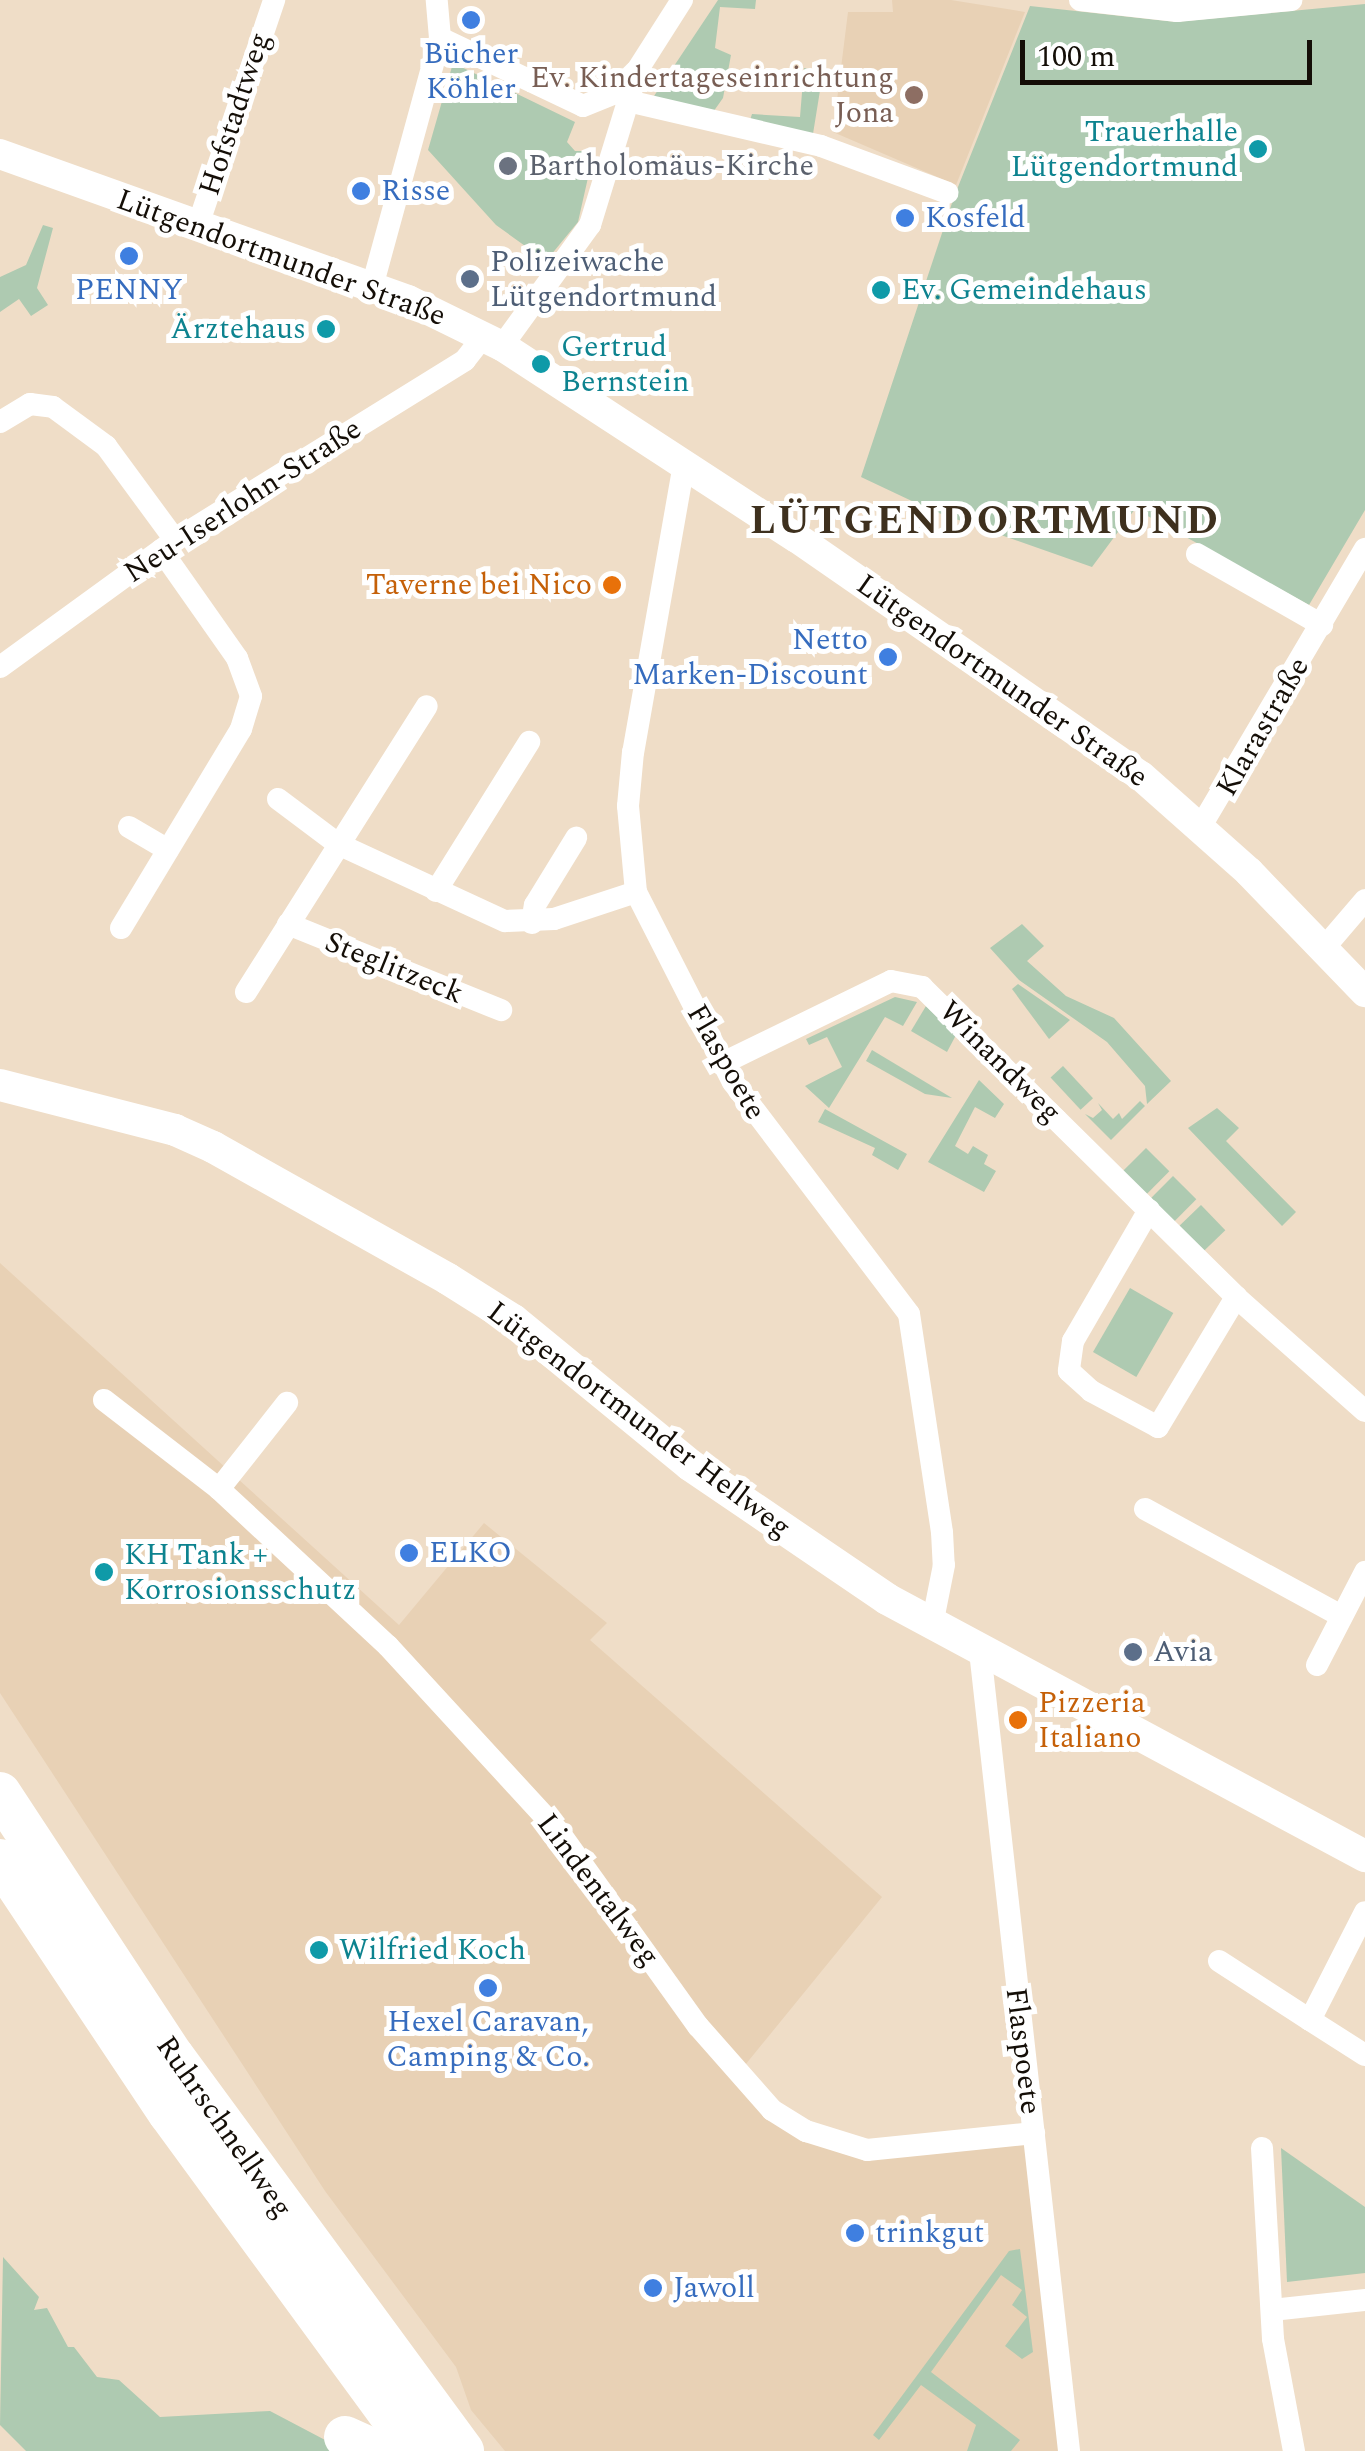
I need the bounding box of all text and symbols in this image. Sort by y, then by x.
marker: Bücher Köhler [460,9,482,31]
scale bar [1025,20,1318,82]
street label: Hofstadtweg [192,28,278,200]
text: 100 m [1037,34,1115,80]
place label: Bücher Köhler [424,36,518,106]
place label: Ev. Kindertageseinrichtung Jona [530,60,894,130]
marker: Ev. Kindertageseinrichtung Jona [903,84,925,106]
place label: Trauerhalle Lütgendortmund [1011,114,1238,184]
marker: Trauerhalle Lütgendortmund [1247,138,1269,160]
place label: Bartholomäus-Kirche [528,148,814,184]
marker: Bartholomäus-Kirche [497,155,519,177]
place label: Risse [381,173,450,209]
marker: Risse [350,180,372,202]
street label: Lütgendortmunder Straße [111,182,451,334]
place label: Kosfeld [925,200,1025,236]
marker: Kosfeld [894,207,916,229]
place label: Polizeiwache Lütgendortmund [490,244,717,314]
marker: PENNY [118,245,140,267]
marker: Polizeiwache Lütgendortmund [459,268,481,290]
place label: PENNY [75,272,183,308]
place label: Ev. Gemeindehaus [901,272,1147,308]
marker: Ev. Gemeindehaus [870,279,892,301]
place label: Ärztehaus [170,311,306,347]
marker: Ärztehaus [315,318,337,340]
place label: Gertrud Bernstein [561,329,690,400]
marker: Gertrud Bernstein [530,353,552,375]
street label: Neu-Iserlohn-Straße [118,411,368,591]
district label: LÜTGENDORTMUND [750,498,1220,546]
place label: Taverne bei Nico [366,567,592,603]
street label: Lütgendortmunder Straße [849,567,1155,795]
marker: Taverne bei Nico [601,574,623,596]
place label: Netto Marken-Discount [632,622,868,692]
marker: Netto Marken-Discount [877,646,899,668]
street label: Klarastraße [1209,651,1317,803]
street label: Steglitzeck [320,924,468,1012]
street label: Winandweg [931,993,1069,1131]
street label: Flaspoete [679,998,773,1126]
street label: Lütgendortmunder Hellweg [480,1294,798,1546]
place label: ELKO [429,1535,512,1571]
place label: KH Tank + Korrosionsschutz [124,1537,357,1608]
marker: ELKO [398,1542,420,1564]
marker: KH Tank + Korrosionsschutz [93,1561,115,1583]
place label: Avia [1153,1634,1213,1670]
marker: Avia [1122,1641,1144,1663]
place label: Pizzeria Italiano [1038,1685,1146,1756]
marker: Pizzeria Italiano [1007,1709,1029,1731]
street label: Lindentalweg [529,1806,667,1974]
place label: Wilfried Koch [339,1932,526,1968]
marker: Wilfried Koch [308,1939,330,1961]
marker: Hexel Caravan, Camping & Co. [477,1977,499,1999]
street label: Flaspoete [997,1986,1049,2116]
place label: Hexel Caravan, Camping & Co. [386,2004,590,2074]
street label: Ruhrschnellweg [148,2029,300,2225]
place label: trinkgut [875,2215,984,2251]
marker: trinkgut [844,2222,866,2244]
place label: Jawoll [673,2270,755,2306]
marker: Jawoll [642,2277,664,2299]

